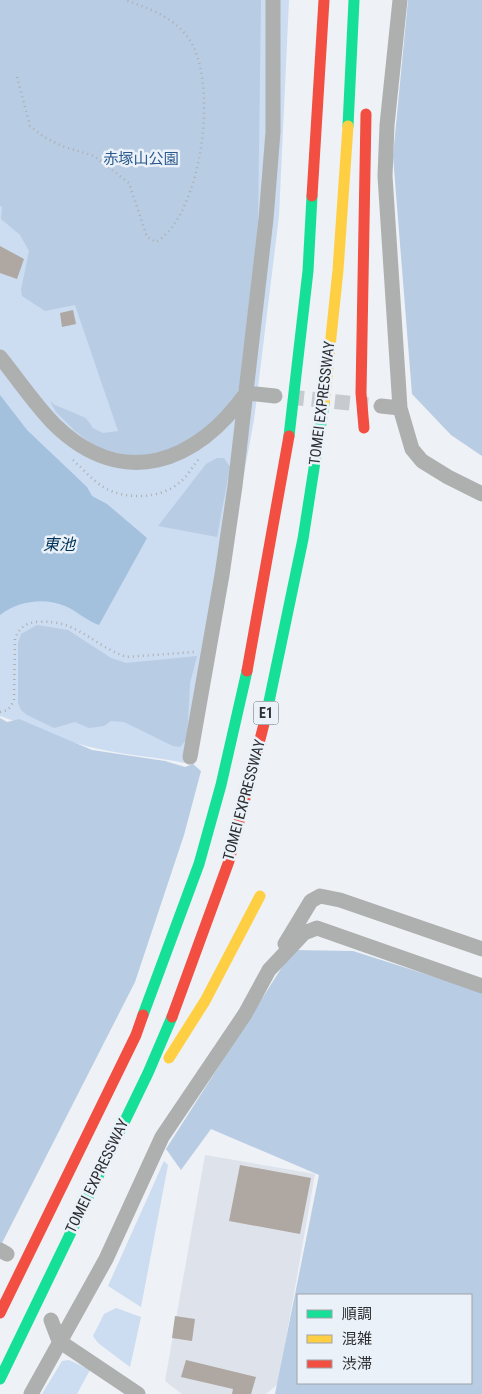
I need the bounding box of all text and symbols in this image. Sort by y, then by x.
park label: 赤塚山公園 [103,150,179,168]
street label: TOMEI EXPRESSWAY [305,340,339,466]
water label: 東池 [43,535,77,554]
road number: E1 [254,701,278,724]
street label: TOMEI EXPRESSWAY [219,737,269,862]
street label: TOMEI EXPRESSWAY [62,1116,132,1236]
legend [297,1294,472,1384]
text: 順調 [342,1305,372,1323]
text: 混雑 [342,1330,372,1348]
text: 渋滞 [342,1355,372,1373]

